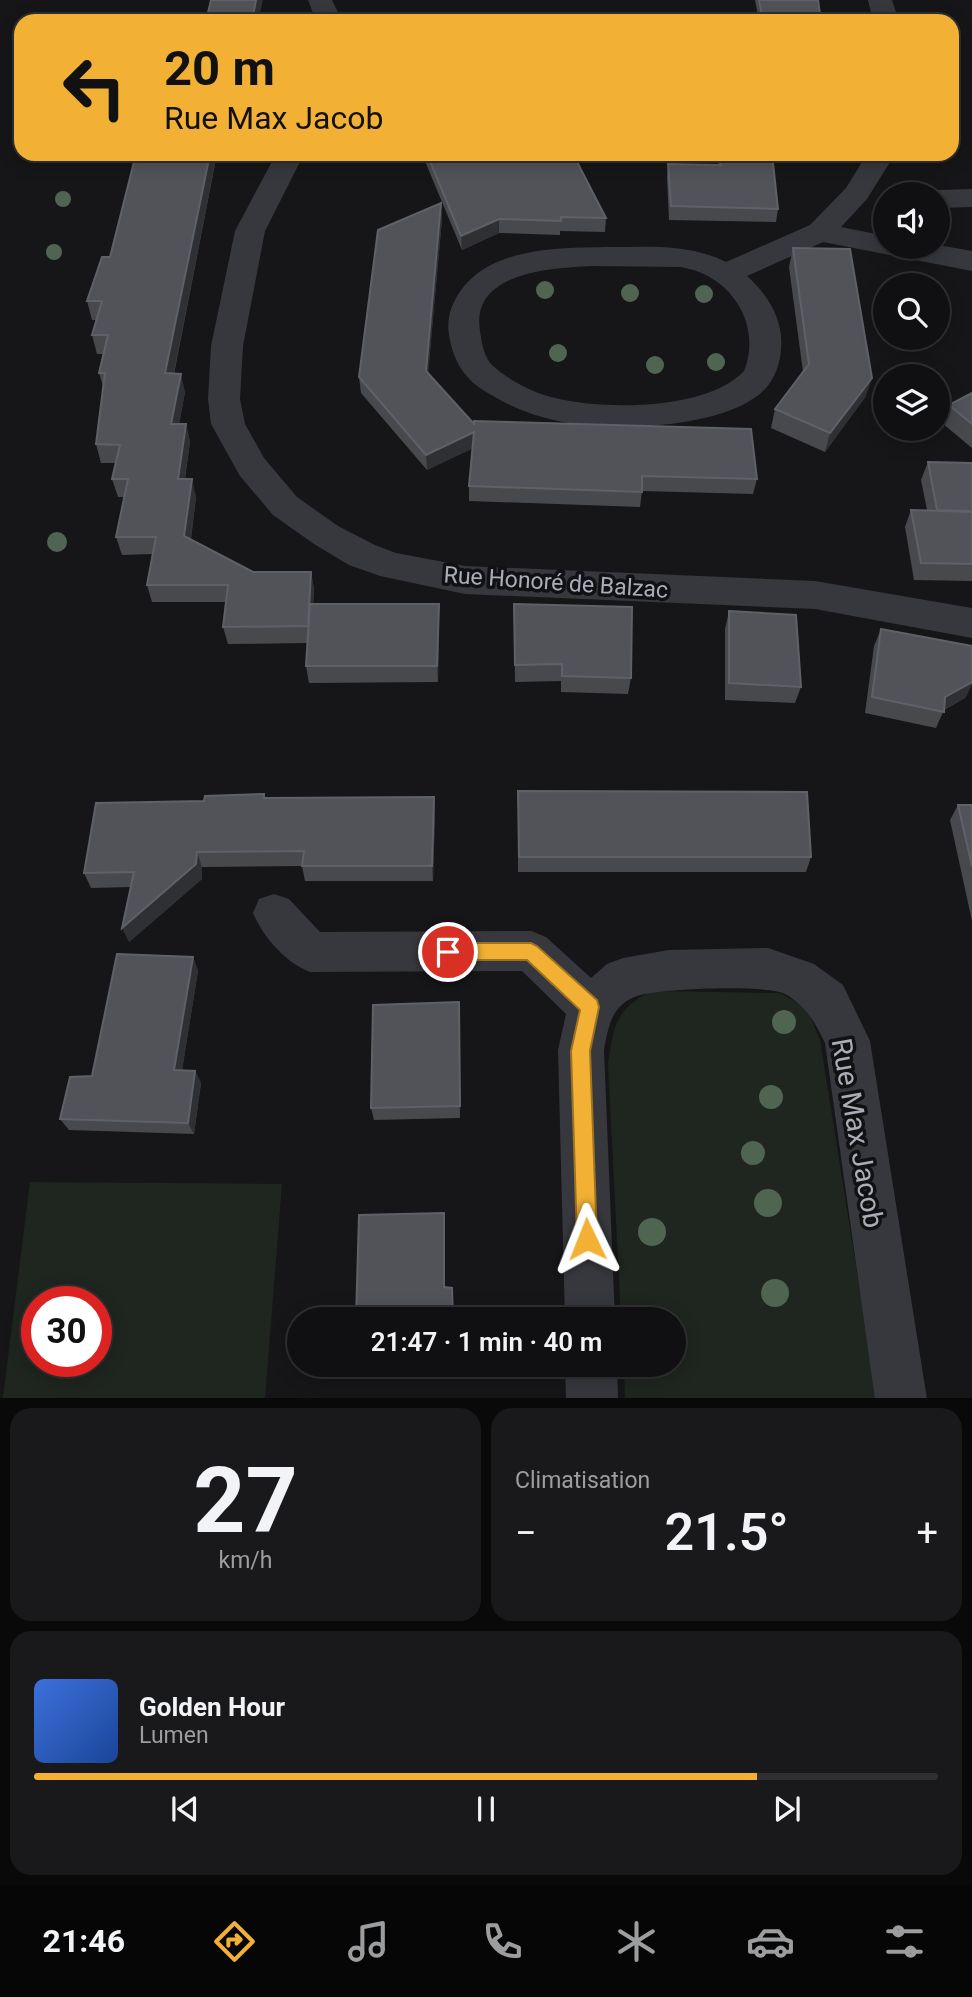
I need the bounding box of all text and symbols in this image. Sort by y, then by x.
text: 20 m [164,40,275,97]
icon: left [49,42,140,133]
text: Rue Max Jacob [164,99,383,137]
map controls [873,182,950,441]
button: sound [873,182,950,259]
button: search [873,273,950,350]
button: layers [873,364,950,441]
street label: Rue Honoré de Balzac [443,561,669,604]
pin [418,922,478,982]
icon: arrive [429,933,467,971]
street label: Rue Max Jacob [825,1036,890,1231]
position arrow [550,1202,624,1276]
speed limit sign: 30 [21,1286,112,1377]
text: 21:47 · 1 min · 40 m [371,1327,602,1357]
text: 27 [193,1448,298,1554]
text: Climatisation [515,1467,650,1494]
text: 21.5° [665,1502,789,1563]
text: − [515,1511,537,1555]
text: + [916,1511,938,1555]
text: km/h [219,1547,273,1574]
text: Golden Hour [139,1692,285,1722]
text: Lumen [139,1722,209,1749]
icon: previous [166,1790,204,1828]
icon: pause [467,1790,505,1828]
icon: next [768,1790,806,1828]
icon: directions [210,1917,259,1966]
icon: music [344,1917,393,1966]
icon: phone [478,1917,527,1966]
icon: climate [612,1917,661,1966]
icon: car [746,1917,795,1966]
icon: filters [880,1917,929,1966]
text: 21:46 [43,1922,125,1960]

